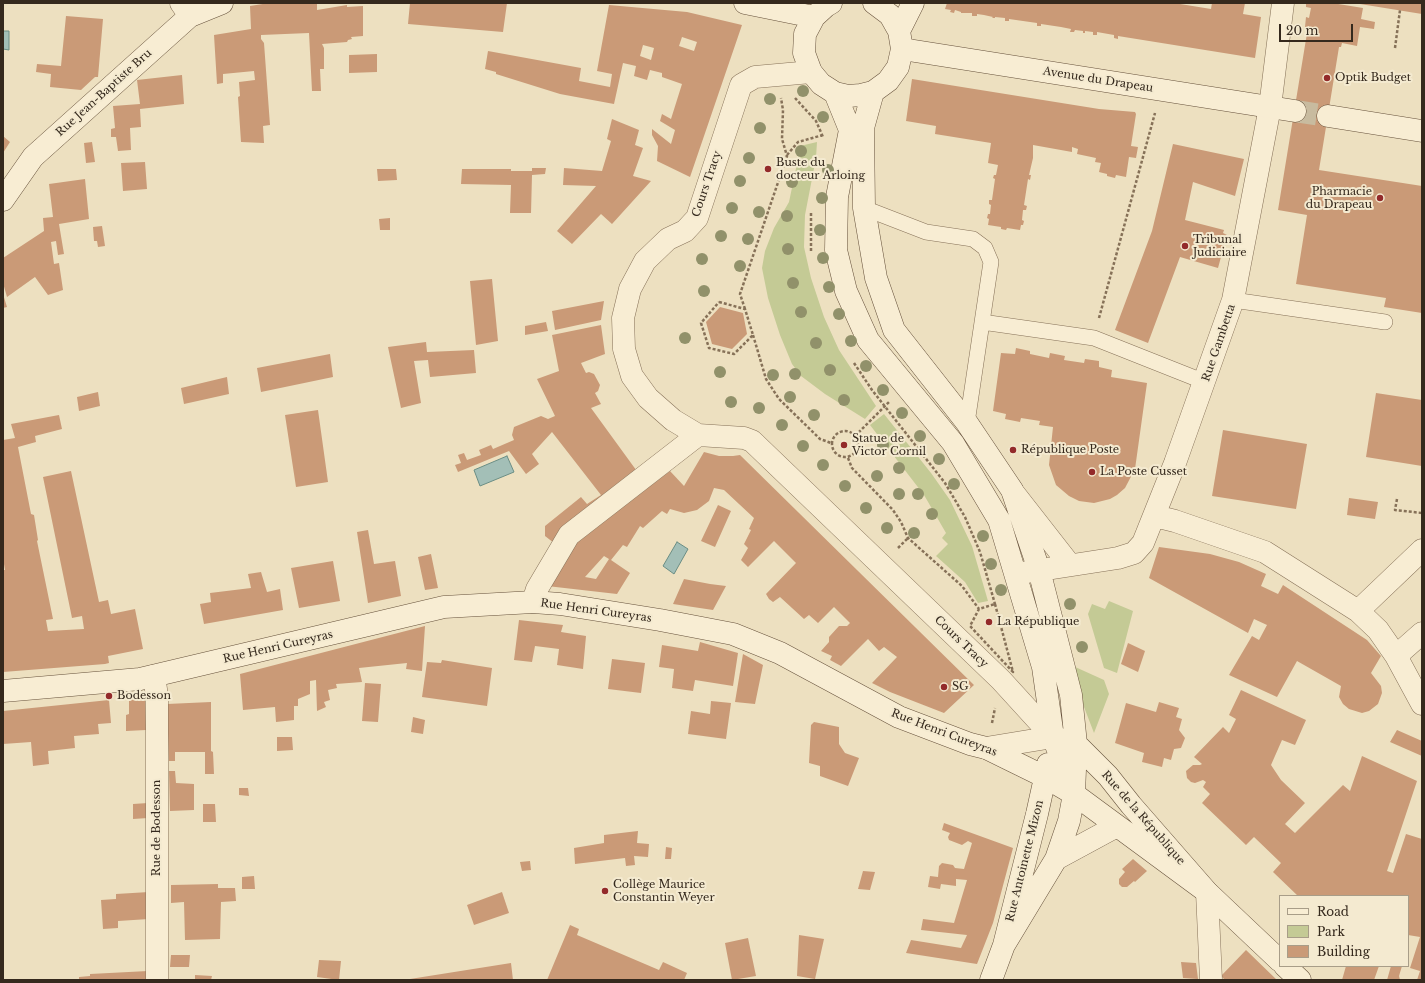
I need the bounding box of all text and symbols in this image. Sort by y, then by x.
scale bar [1281,16,1355,42]
text: 20 m [1286,23,1318,38]
street label: Rue Jean-Baptiste Bru [53,47,155,139]
street label: Avenue du Drapeau [1042,65,1154,95]
place label: Optik Budget [1335,71,1411,85]
marker: Optik Budget [1322,73,1332,83]
street label: Cours Tracy [690,149,724,219]
place label: Buste du docteur Arloing [776,156,865,182]
marker: Buste du docteur Arloing [763,164,773,174]
place label: Pharmacie du Drapeau [1306,185,1372,211]
marker: Pharmacie du Drapeau [1375,193,1385,203]
place label: Tribunal Judiciaire [1193,233,1247,259]
marker: Tribunal Judiciaire [1180,241,1190,251]
street label: Rue Gambetta [1200,303,1238,383]
place label: Statue de Victor Cornil [852,432,926,458]
marker: Statue de Victor Cornil [839,440,849,450]
place label: République Poste [1021,443,1119,457]
marker: République Poste [1008,445,1018,455]
place label: La Poste Cusset [1100,465,1187,479]
marker: La Poste Cusset [1087,467,1097,477]
street label: Rue Henri Cureyras [539,597,653,625]
street label: Cours Tracy [932,613,990,671]
place label: La République [997,615,1079,629]
marker: La République [984,617,994,627]
street label: Rue Henri Cureyras [222,628,334,666]
place label: SG [952,680,969,694]
marker: SG [939,682,949,692]
place label: Bodesson [117,689,171,703]
marker: Bodesson [104,691,114,701]
street label: Rue Henri Cureyras [889,707,999,759]
street label: Rue de la République [1099,768,1187,868]
street label: Rue de Bodesson [150,780,164,876]
street label: Rue Antoinette Mizon [1003,799,1047,923]
place label: Collège Maurice Constantin Weyer [613,878,715,904]
marker: Collège Maurice Constantin Weyer [600,886,610,896]
legend [1279,895,1409,967]
text: Road [1317,904,1349,919]
text: Park [1317,924,1345,939]
text: Building [1317,944,1370,959]

